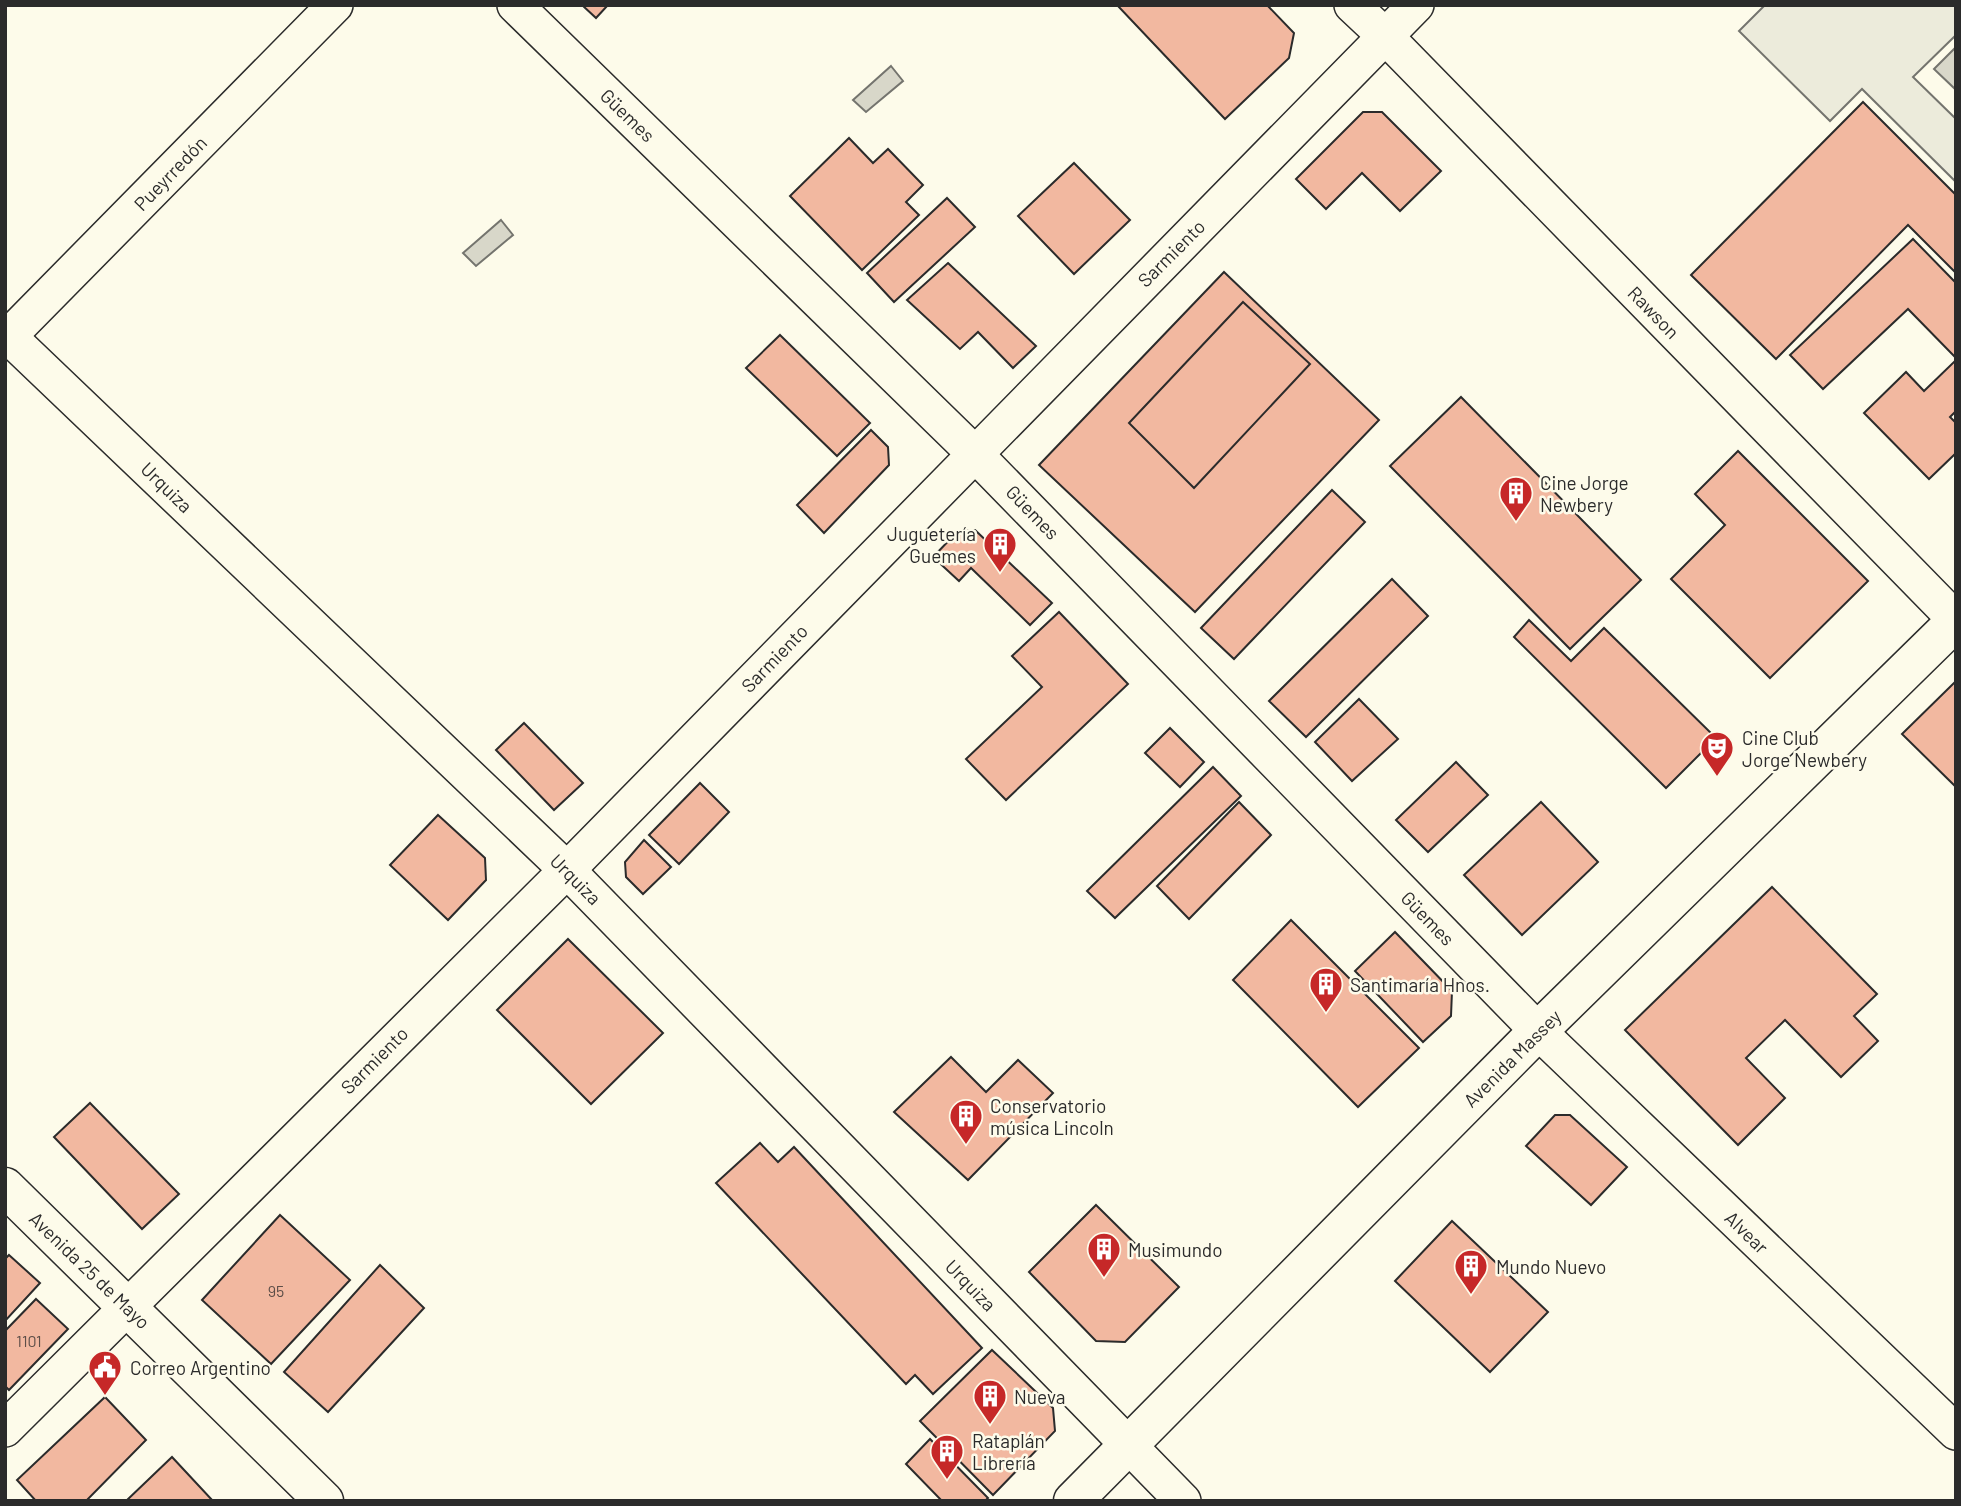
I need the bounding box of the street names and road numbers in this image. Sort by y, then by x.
street label: Güemes [596,84,660,146]
street label: Pueyrredón [129,131,211,215]
street label: Sarmiento [1133,215,1209,291]
street label: Rawson [1623,281,1685,343]
street label: Urquiza [136,457,198,517]
street label: Güemes [1002,480,1064,544]
street label: Sarmiento [736,619,812,697]
street label: Urquiza [546,849,606,909]
street label: Güemes [1397,886,1459,950]
street label: Avenida Massey [1458,1004,1566,1112]
street label: Sarmiento [336,1022,412,1098]
street label: Alvear [1721,1206,1773,1258]
street label: Avenida 25 de Mayo [25,1207,155,1333]
street label: Urquiza [941,1254,1001,1316]

